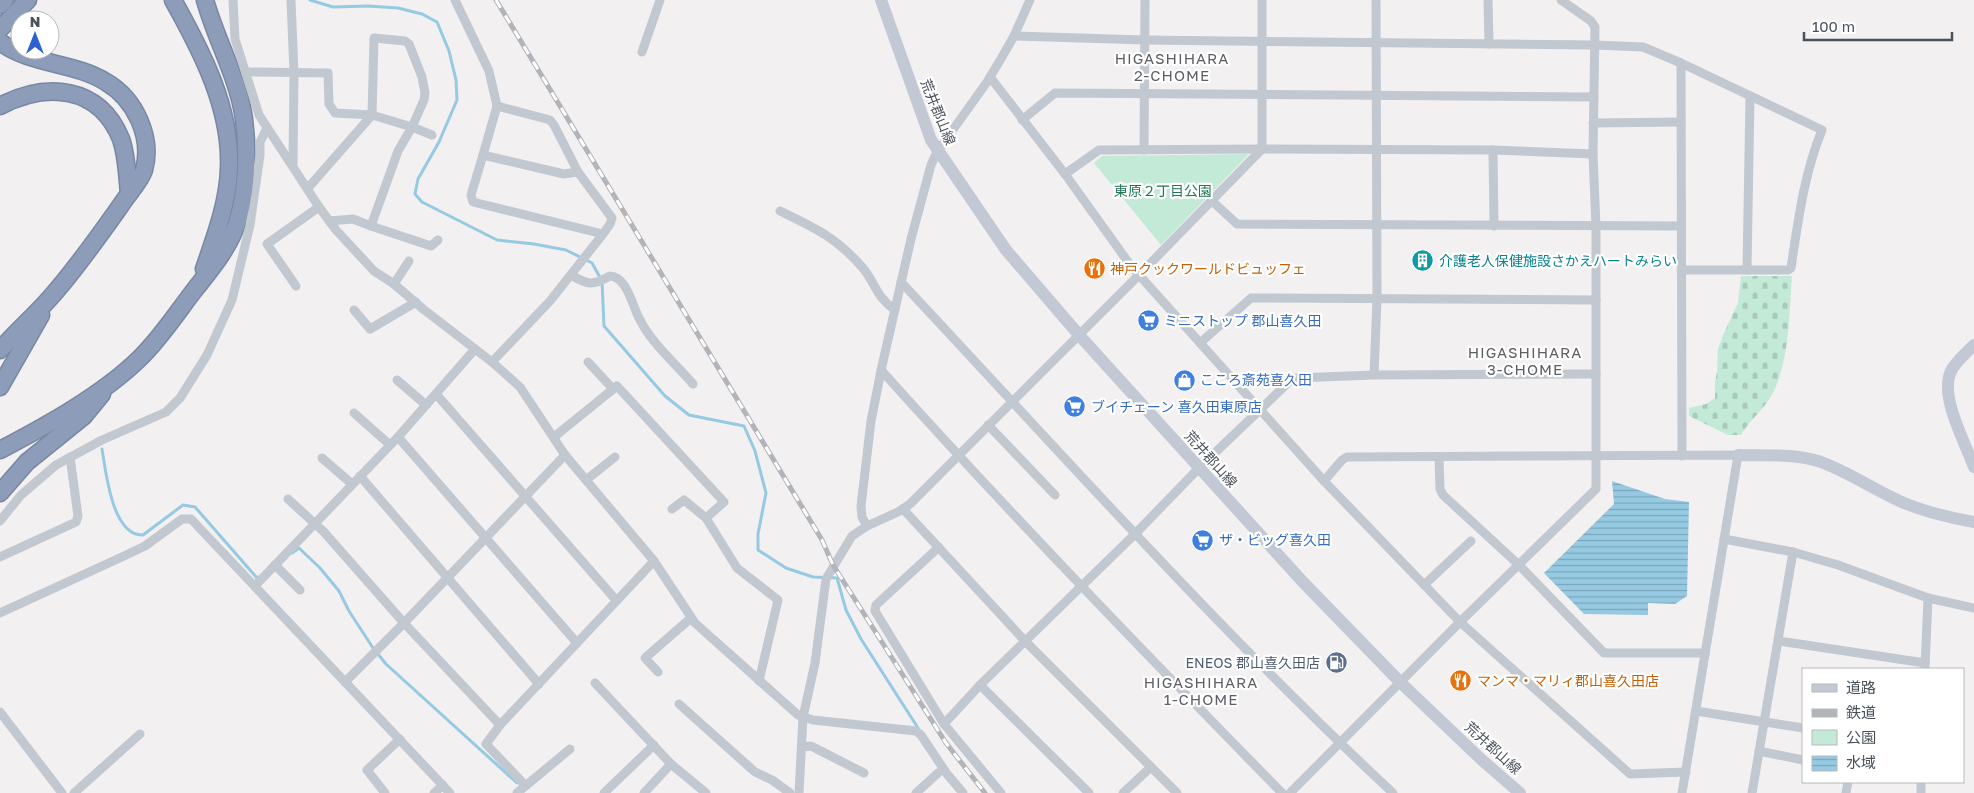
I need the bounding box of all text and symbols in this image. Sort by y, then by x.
north arrow [10,10,60,60]
scale bar [1804,10,1952,42]
text: N [30,13,40,30]
text: 100 m [1812,17,1855,35]
district label: HIGASHIHARA 2-CHOME [1115,49,1229,84]
street label: 荒井郡山線 [917,76,959,147]
park label: 東原２丁目公園 [1114,182,1212,199]
building icon: 介護老人保健施設さかえハートみらい [1411,249,1435,273]
place label: 介護老人保健施設さかえハートみらい [1439,252,1677,269]
restaurant icon: 神戸クックワールドビュッフェ [1082,257,1106,281]
place label: 神戸クックワールドビュッフェ [1110,260,1306,277]
supermarket icon: ミニストップ 郡山喜久田 [1136,309,1160,333]
place label: ミニストップ 郡山喜久田 [1164,312,1322,329]
district label: HIGASHIHARA 3-CHOME [1468,343,1582,378]
shop icon: こころ斎苑喜久田 [1172,368,1196,392]
place label: こころ斎苑喜久田 [1200,371,1312,388]
supermarket icon: ブイチェーン 喜久田東原店 [1063,395,1087,419]
place label: ブイチェーン 喜久田東原店 [1091,398,1262,415]
street label: 荒井郡山線 [1182,427,1241,490]
supermarket icon: ザ・ビッグ喜久田 [1191,528,1215,552]
place label: ザ・ビッグ喜久田 [1219,531,1331,548]
fuel station icon: ENEOS 郡山喜久田店 [1324,651,1348,675]
place label: ENEOS 郡山喜久田店 [1186,654,1320,671]
legend [1802,668,1964,783]
restaurant icon: マンマ・マリィ郡山喜久田店 [1449,669,1473,693]
place label: マンマ・マリィ郡山喜久田店 [1477,672,1659,689]
district label: HIGASHIHARA 1-CHOME [1144,673,1258,708]
text: 道路 [1846,678,1876,696]
text: 鉄道 [1846,703,1876,721]
street label: 荒井郡山線 [1462,718,1525,777]
text: 公園 [1846,728,1876,746]
text: 水域 [1846,753,1876,771]

